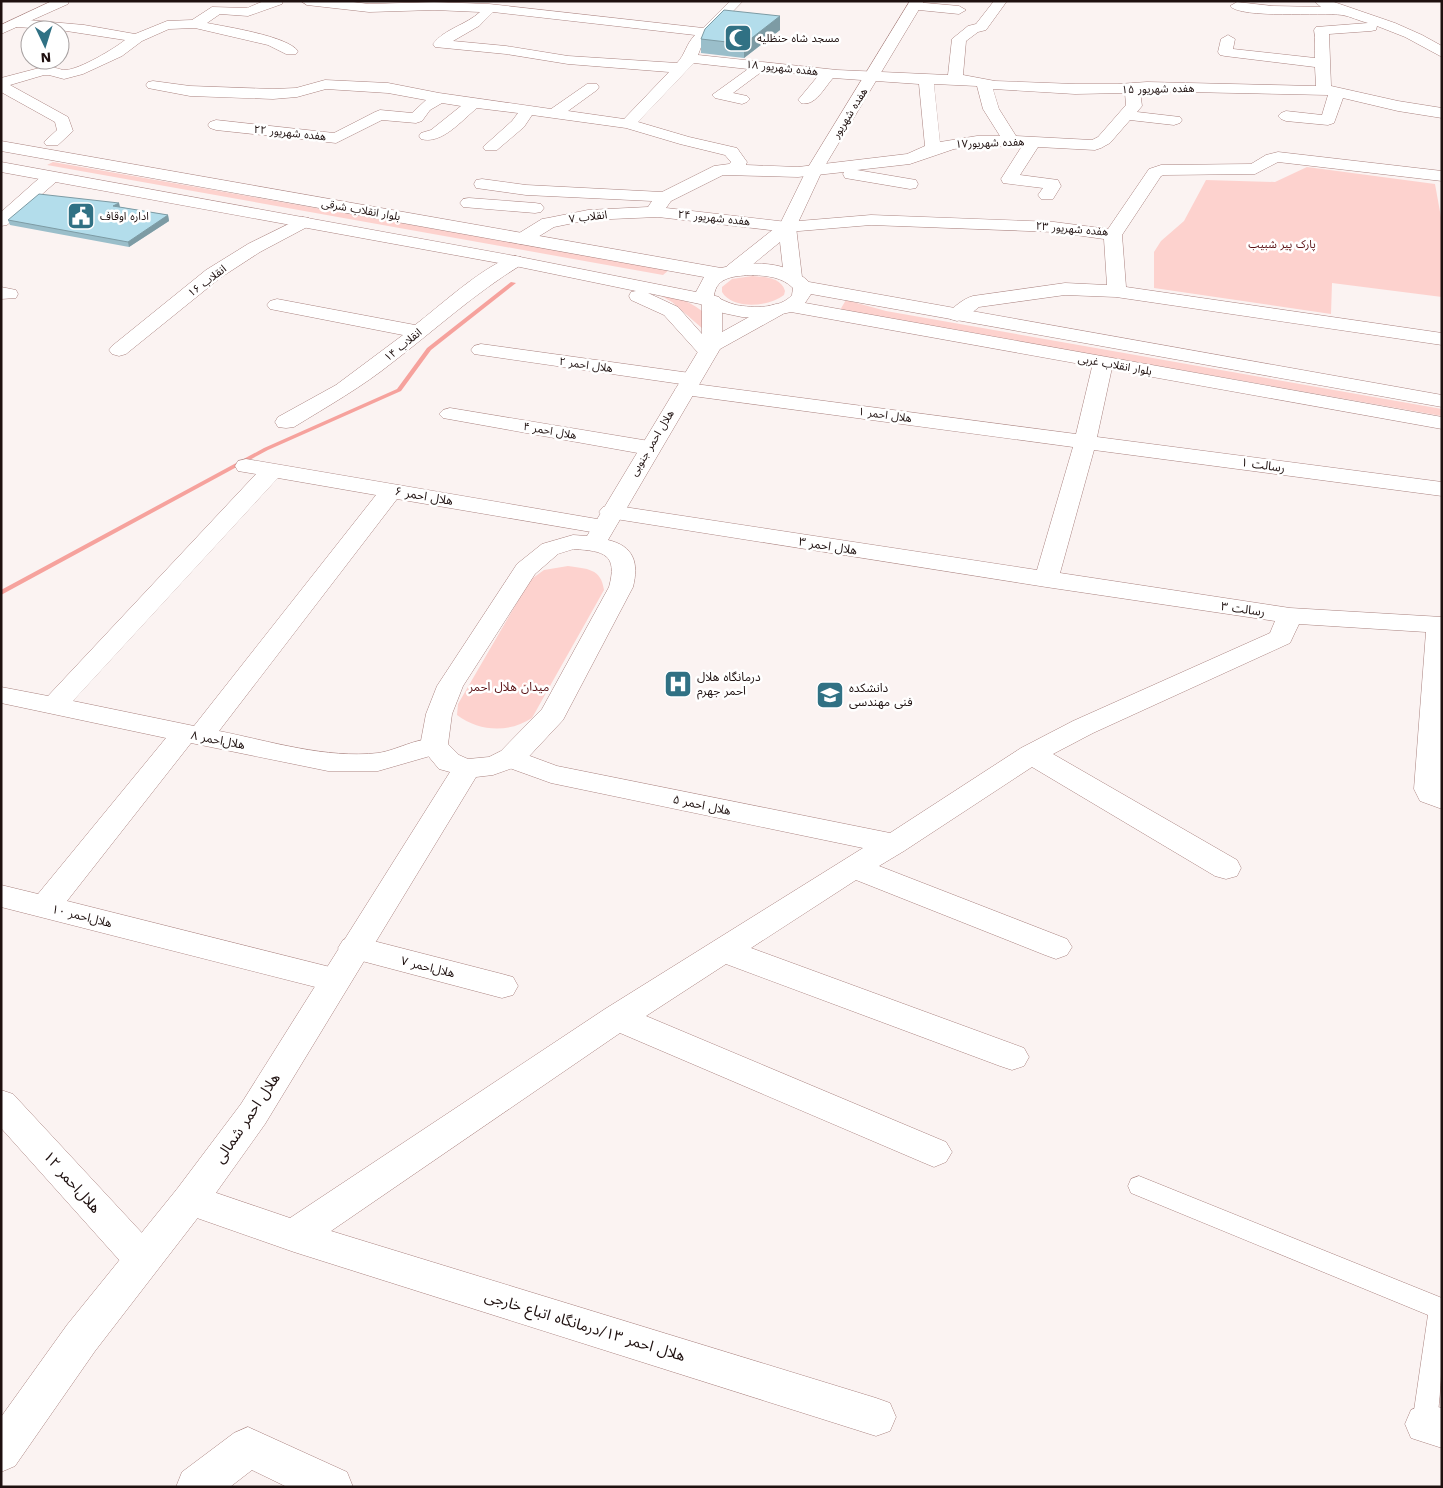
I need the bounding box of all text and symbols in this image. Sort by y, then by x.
north arrow [20,20,70,70]
mosque icon: مسجد شاه حنظلیه [723,23,753,53]
place label: مسجد شاه حنظلیه [757,32,840,45]
text: N [40,50,52,66]
street label: هفده شهریور ۱۸ [745,58,819,78]
street label: هفده شهریور ۱۵ [1121,82,1195,96]
street label: هفده شهریور [829,86,871,141]
street label: هفده شهریور ۲۲ [253,123,327,143]
street label: هفده شهریور۱۷ [955,135,1025,151]
street label: بلوار انقلاب شرقی [321,197,401,224]
public building icon: اداره اوقاف [66,201,96,231]
street label: انقلاب ۷ [568,208,608,226]
street label: هفده شهریور ۲۴ [677,208,751,228]
place label: اداره اوقاف [100,210,149,223]
street label: هفده شهریور ۲۳ [1035,219,1109,239]
park label: پارک پیر شبیب [1248,238,1316,252]
street label: انقلاب ۱۶ [185,262,229,300]
street label: انقلاب ۱۴ [381,326,425,364]
street label: بلوار انقلاب غربی [1077,352,1153,378]
street label: هلال احمر ۲ [558,355,614,375]
street label: هلال احمر ۱ [857,405,913,425]
street label: هلال احمر جنوبی [627,408,677,478]
street label: هلال احمر ۴ [522,420,578,442]
street label: رسالت ۱ [1240,455,1286,475]
street label: هلال احمر ۶ [394,484,454,508]
street label: هلال احمر ۳ [798,534,858,558]
street label: رسالت ۳ [1220,599,1266,619]
hospital icon: درمانگاه هلال احمر جهرم [663,669,693,699]
place label: درمانگاه هلال احمر جهرم [697,670,761,700]
park label: میدان هلال احمر [468,680,549,694]
school or university icon: دانشکده فنی مهندسی [815,680,845,710]
place label: دانشکده فنی مهندسی [849,681,913,709]
street label: هلال‌احمر ۸ [190,728,246,752]
street label: هلال احمر ۵ [672,792,732,818]
street label: هلال‌احمر ۱۰ [50,902,114,930]
street label: هلال‌احمر ۷ [400,954,456,980]
street label: هلال احمر شمالی [210,1069,284,1167]
street label: هلال‌احمر ۱۲ [39,1147,105,1217]
street label: هلال احمر ۱۳/درمانگاه اتباع خارجی [482,1287,687,1368]

